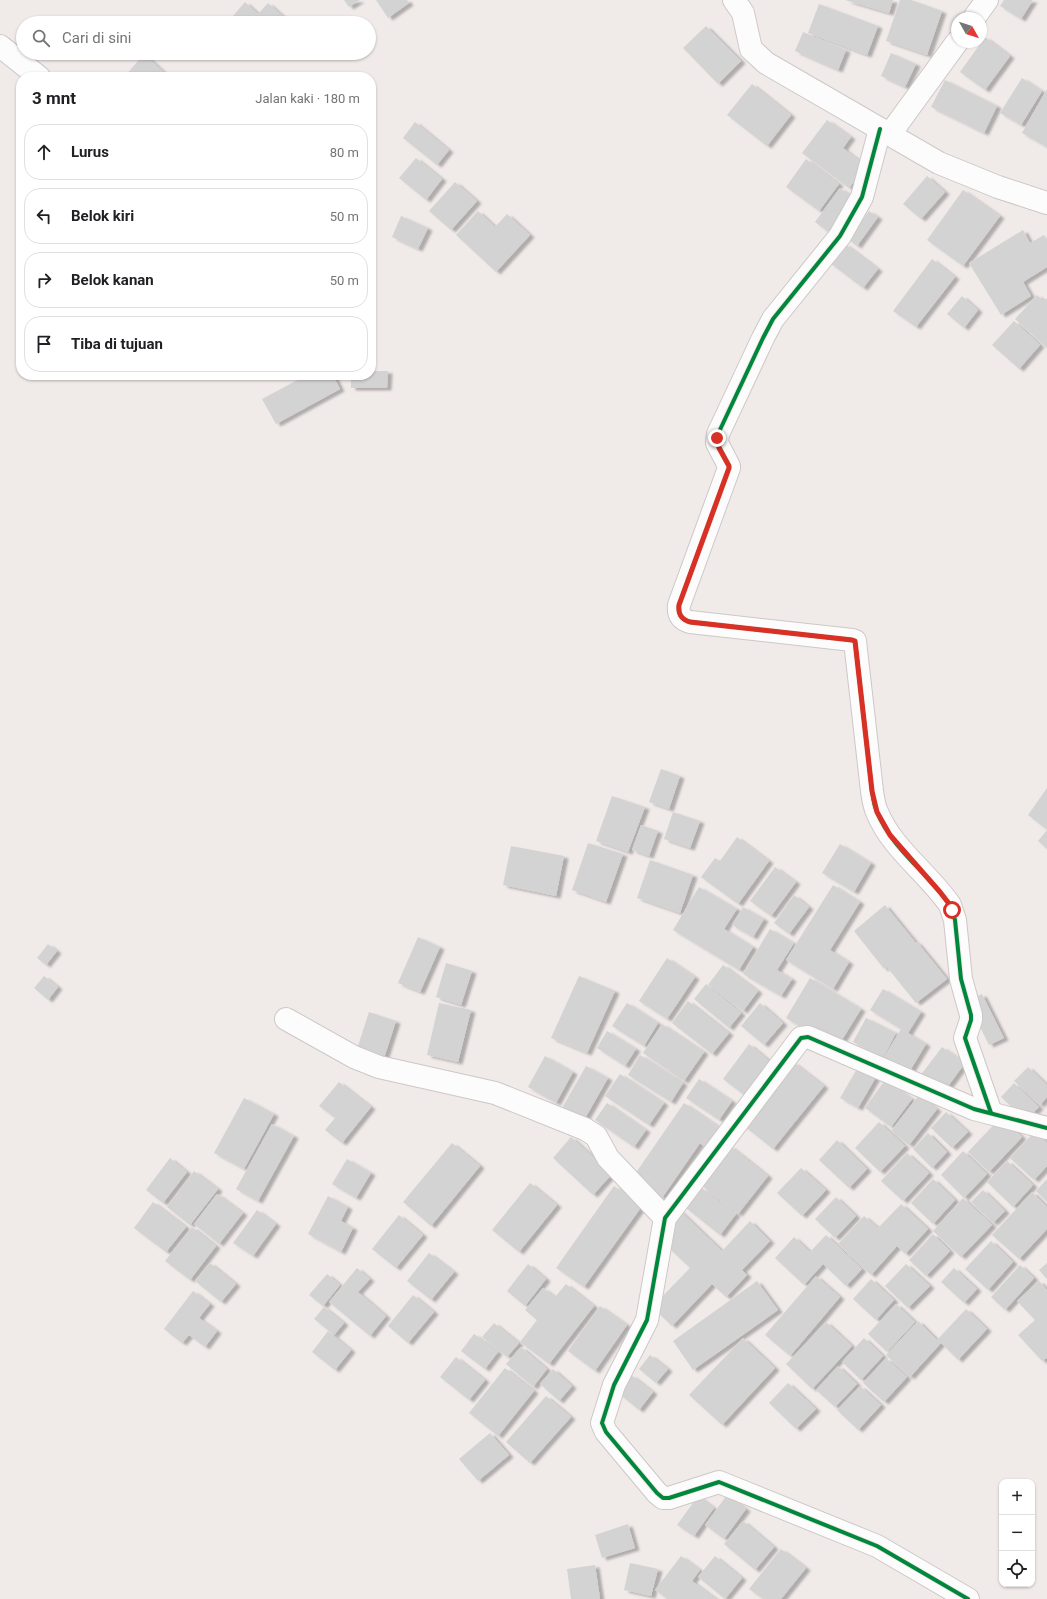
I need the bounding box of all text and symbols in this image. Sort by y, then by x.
north arrow [951,12,987,48]
search box [16,16,376,60]
icon: search [30,27,52,49]
text: Cari di sini [62,29,132,47]
text: 3 mnt [32,88,76,108]
text: Jalan kaki · 180 m [255,91,360,106]
icon: ahead [33,141,55,163]
text: Lurus [71,143,109,161]
text: 80 m [330,145,359,160]
icon: left [33,205,55,227]
text: Belok kiri [71,207,134,225]
text: 50 m [330,209,359,224]
icon: right [33,269,55,291]
text: Belok kanan [71,271,154,289]
text: 50 m [330,273,359,288]
icon: arrive [33,333,55,355]
text: Tiba di tujuan [71,335,163,353]
route end [708,429,726,447]
route start [943,901,961,919]
map controls [999,1479,1035,1587]
button: + [999,1479,1035,1515]
button: − [999,1515,1035,1551]
button: locate [999,1551,1035,1587]

